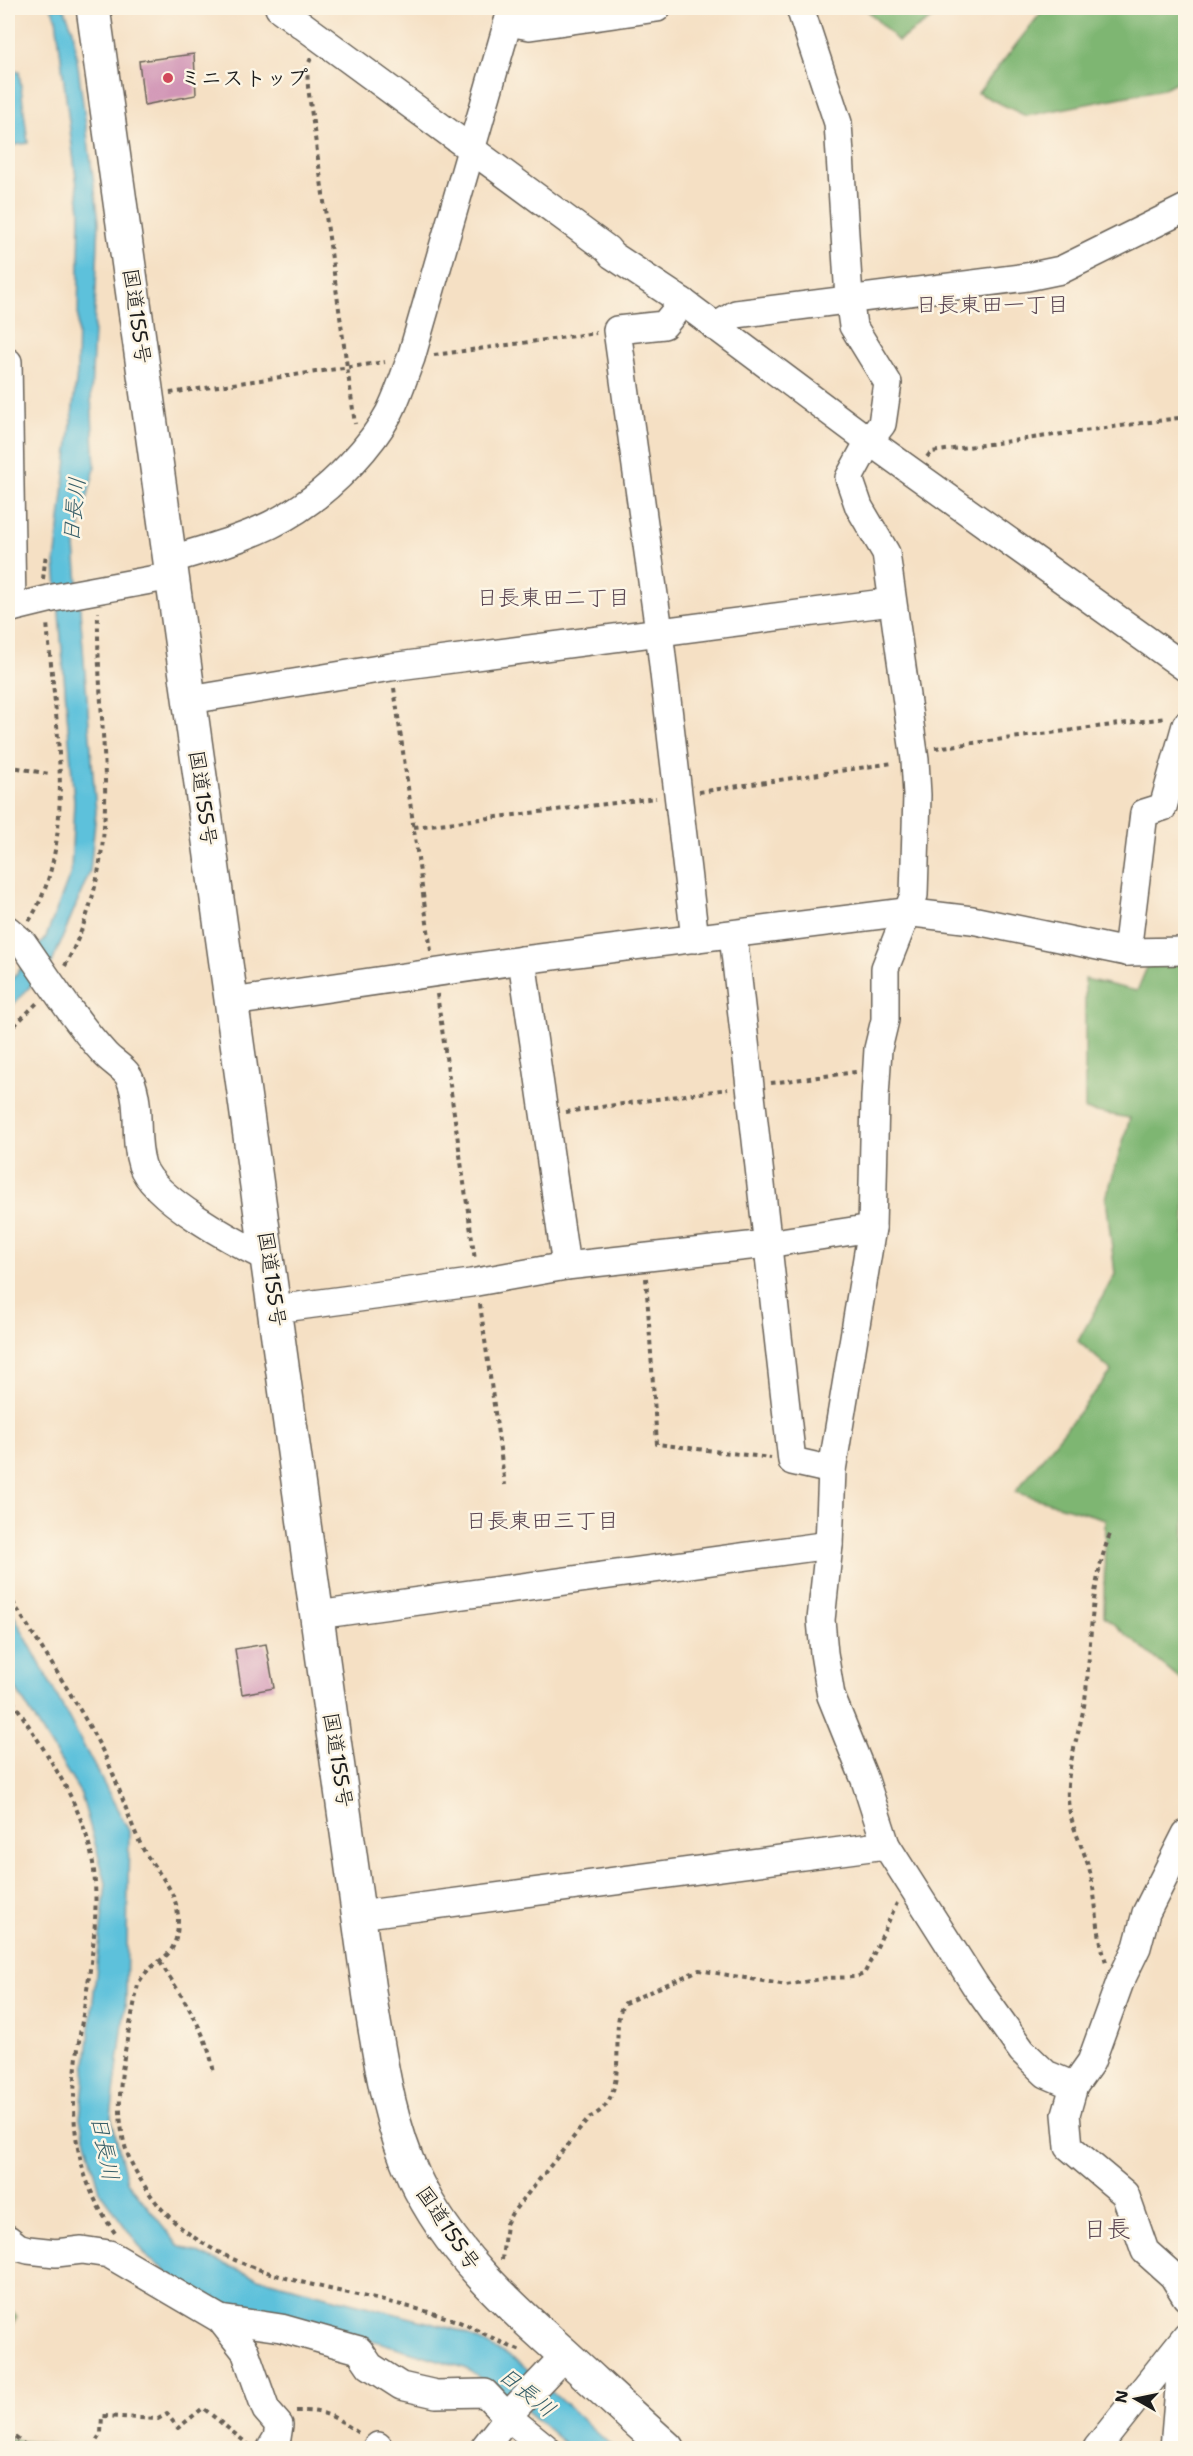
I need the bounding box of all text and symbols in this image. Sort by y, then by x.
place label: ミニストップ [180,64,308,92]
marker: ミニストップ [161,71,175,85]
street label: 国道155号 [116,266,158,366]
district label: 日長東田一丁目 [915,290,1069,319]
water label: 日長川 [56,476,92,544]
district label: 日長東田二丁目 [476,583,630,612]
street label: 国道155号 [182,748,224,848]
street label: 国道155号 [251,1229,293,1329]
district label: 日長東田三丁目 [465,1506,619,1535]
street label: 国道155号 [317,1710,359,1810]
water label: 日長川 [84,2113,126,2183]
street label: 国道155号 [409,2180,487,2276]
district label: 日長 [1083,2213,1131,2245]
water label: 日長川 [492,2360,562,2424]
north arrow [1106,2369,1166,2429]
text: N [1110,2389,1133,2405]

